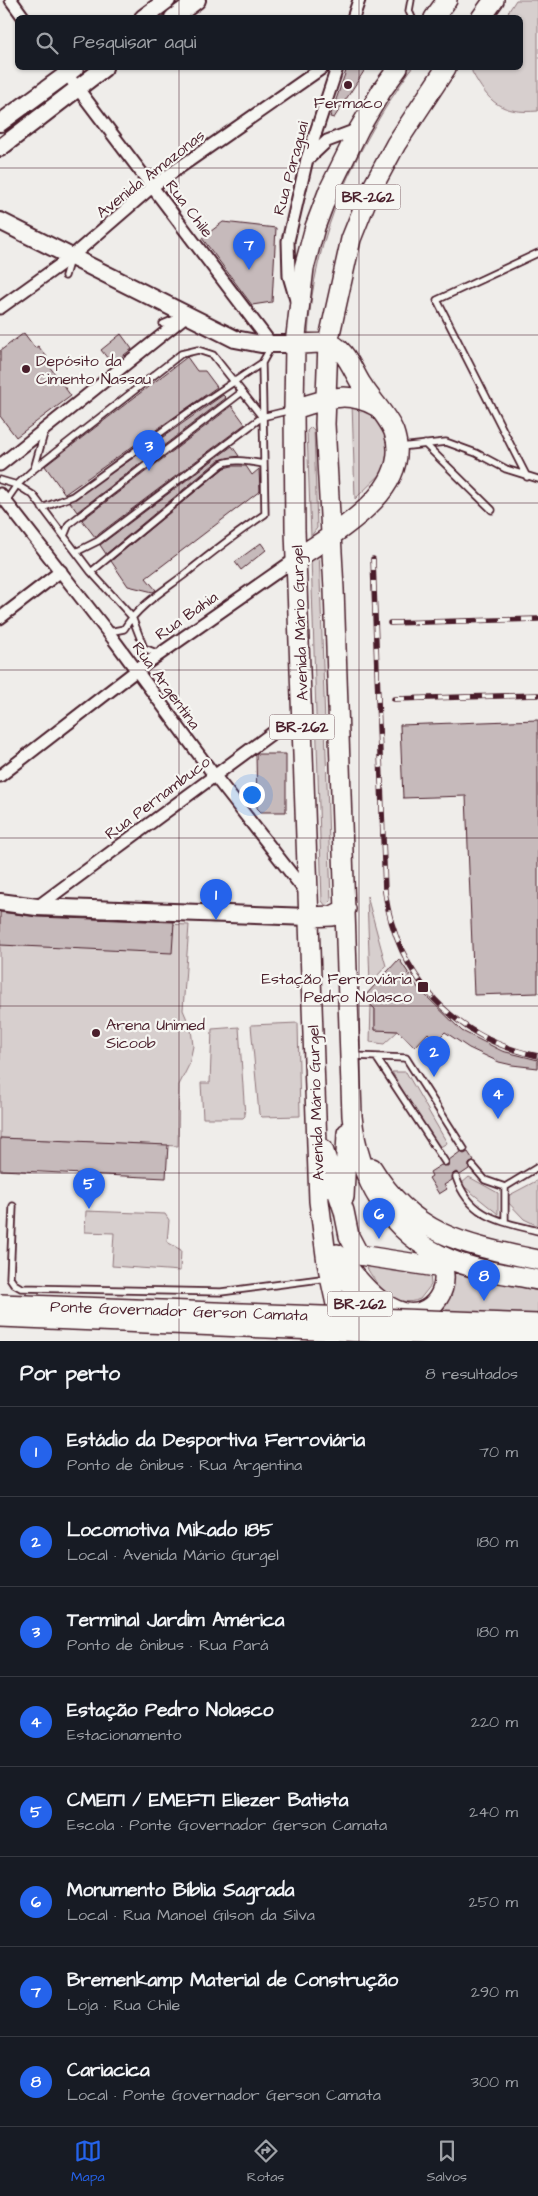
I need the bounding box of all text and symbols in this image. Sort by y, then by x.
search box [15,15,523,70]
icon: search [33,29,61,57]
text: Pesquisar aqui [73,29,196,56]
marker: Fermaco [342,79,354,91]
place label: Fermaco [314,92,382,114]
street label: Rua Paraguai [268,118,315,218]
street label: Avenida Amazonas [92,124,210,223]
street label: Rua Chile [160,175,218,242]
road number: BR-262 [336,184,400,210]
pin: 7 [233,229,265,270]
place label: Depósito da Cimento Nassau [36,350,151,390]
marker: Depósito da Cimento Nassau [20,363,32,375]
pin: 3 [133,430,165,471]
street label: Avenida Mário Gurgel [286,545,315,701]
street label: Rua Bahia [151,586,222,646]
street label: Rua Argentina [126,637,205,734]
road number: BR-262 [270,714,334,740]
street label: Rua Pernambuco [100,751,215,845]
your location [239,782,265,808]
pin: 1 [200,879,232,920]
place label: Estação Ferroviária Pedro Nolasco [262,968,412,1008]
marker: Estação Ferroviária Pedro Nolasco [416,980,430,994]
place label: Arena Unimed Sicoob [106,1014,205,1054]
street label: Avenida Mário Gurgel [302,1025,331,1181]
marker: Arena Unimed Sicoob [90,1027,102,1039]
pin: 2 [418,1036,450,1077]
pin: 4 [482,1078,514,1119]
pin: 5 [73,1168,105,1209]
pin: 6 [363,1198,395,1239]
pin: 8 [468,1260,500,1301]
road number: BR-262 [328,1292,392,1316]
street label: Ponte Governador Gerson Camata [50,1296,308,1326]
text: Por perto [20,1359,120,1388]
text: 8 resultados [425,1363,518,1385]
text: Estádio da Desportiva Ferroviária [67,1427,365,1454]
text: 1 [35,1441,37,1463]
text: 70 m [479,1441,518,1463]
text: Ponto de ônibus · Rua Argentina [67,1454,302,1476]
text: Locomotiva Mikado 185 [67,1517,273,1544]
text: 2 [31,1531,41,1553]
text: 180 m [477,1531,518,1553]
text: Local · Avenida Mário Gurgel [67,1544,279,1566]
text: Terminal Jardim América [67,1607,285,1634]
text: 3 [32,1621,40,1643]
text: 180 m [477,1621,518,1643]
text: Ponto de ônibus · Rua Pará [67,1634,268,1656]
text: Estação Pedro Nolasco [67,1697,274,1724]
text: 4 [31,1711,41,1733]
text: 220 m [471,1711,518,1733]
text: Estacionamento [67,1724,181,1746]
text: CMEITI / EMEFTI Eliezer Batista [67,1787,348,1814]
text: 5 [30,1801,42,1823]
text: 240 m [469,1801,518,1823]
text: Escola · Ponte Governador Gerson Camata [67,1814,387,1836]
text: Monumento Bíblia Sagrada [67,1877,295,1904]
text: 6 [31,1891,41,1913]
text: 250 m [469,1891,518,1913]
text: Local · Rua Manoel Gilson da Silva [67,1904,315,1926]
text: Bremenkamp Material de Construção [67,1967,398,1994]
text: 7 [31,1981,41,2003]
text: 290 m [471,1981,518,2003]
text: Loja · Rua Chile [67,1994,180,2016]
text: Cariacica [67,2057,150,2084]
text: 8 [31,2071,41,2093]
text: 300 m [471,2071,518,2093]
text: Local · Ponte Governador Gerson Camata [67,2084,381,2106]
tab: Mapa [71,2137,105,2187]
tab: Rotas [247,2137,284,2187]
tab: Salvos [426,2137,467,2187]

